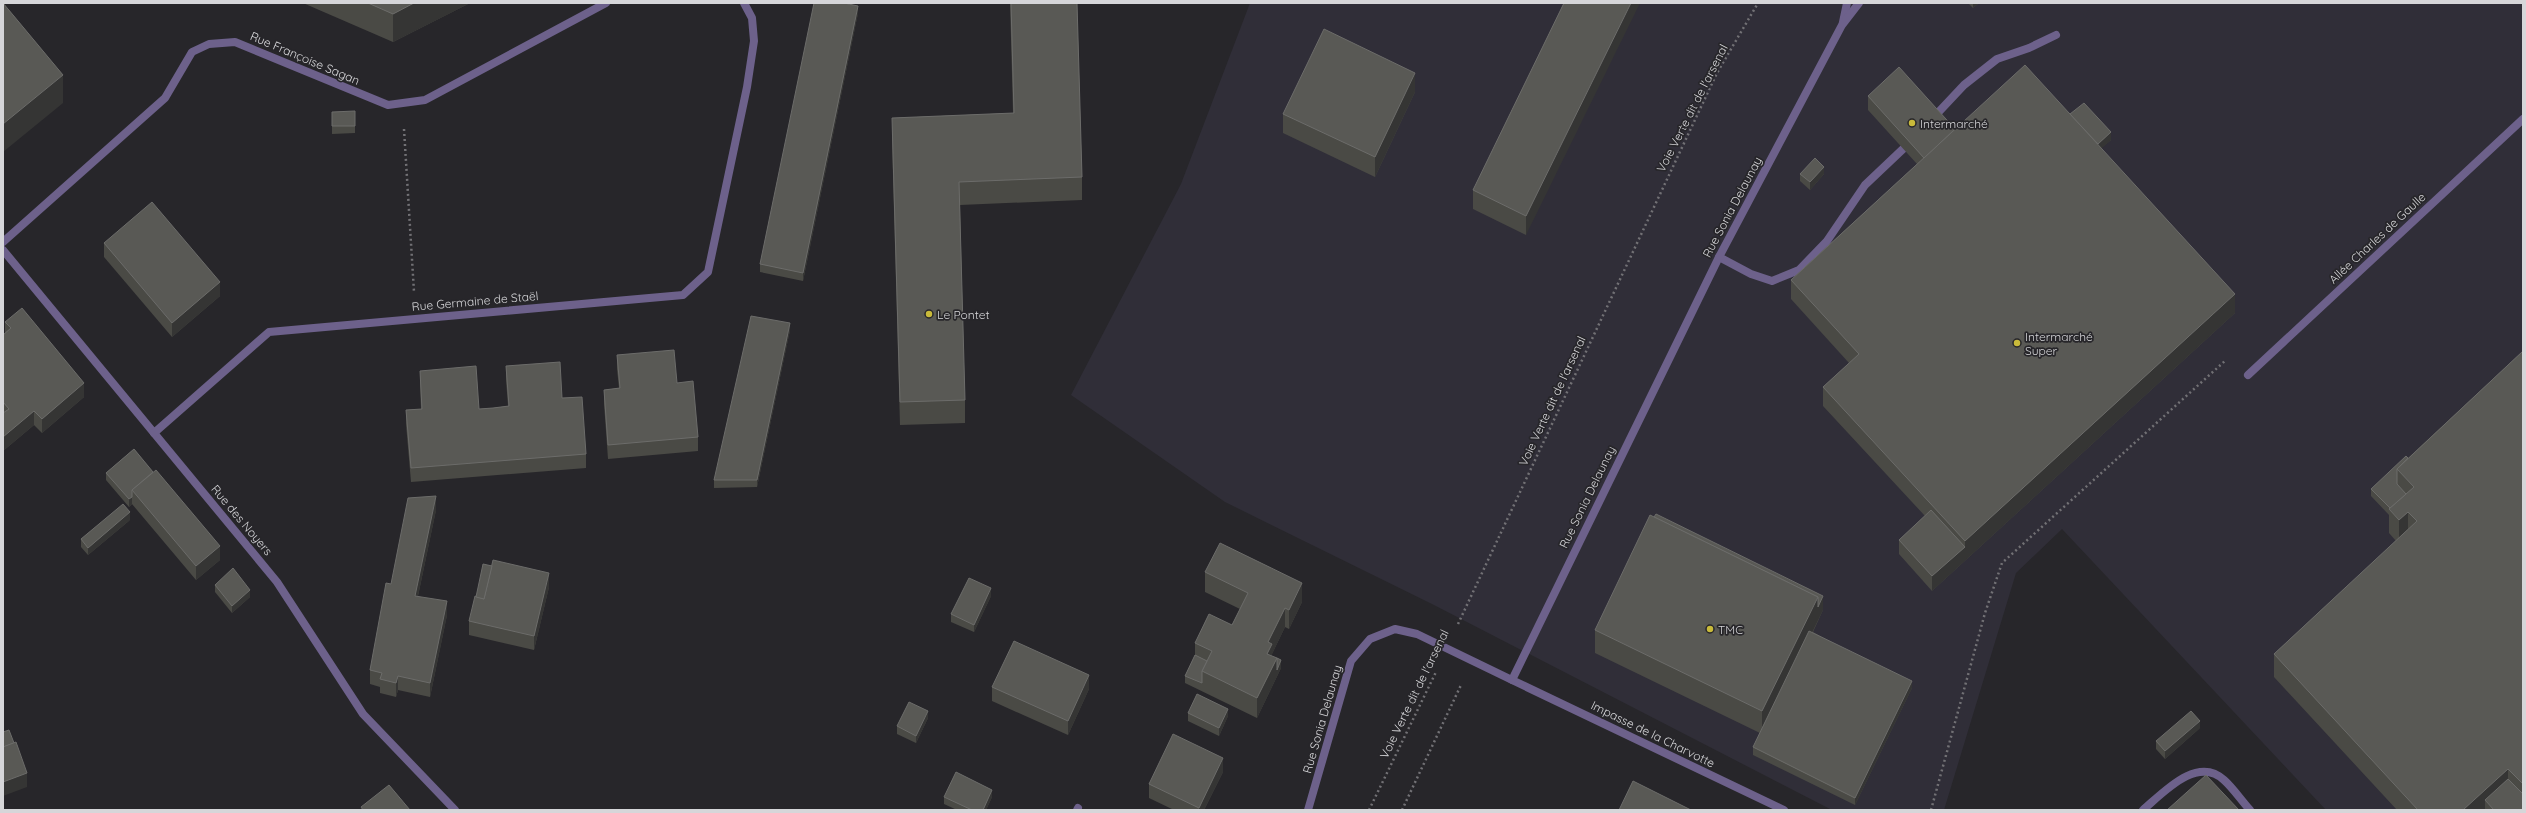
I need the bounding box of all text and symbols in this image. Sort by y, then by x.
street label: Rue Françoise Sagan [248,28,362,88]
street label: Voie Verte dit de l'arsenal [1653,42,1731,174]
place label: Intermarché [1920,116,1988,131]
marker: Intermarché [1907,118,1917,128]
street label: Rue Sonia Delaunay [1699,154,1765,260]
street label: Allée Charles de Gaulle [2325,189,2429,287]
street label: Rue Germaine de Staël [411,288,539,314]
place label: Le Pontet [937,307,990,322]
marker: Le Pontet [924,309,934,319]
place label: Intermarché Super [2025,329,2093,358]
street label: Voie Verte dit de l'arsenal [1515,334,1589,468]
marker: Intermarché Super [2012,338,2022,348]
street label: Rue Sonia Delaunay [1556,443,1618,551]
street label: Rue des Noyers [208,482,276,559]
place label: TMC [1718,622,1743,637]
marker: TMC [1705,624,1715,634]
street label: Voie Verte dit de l'arsenal [1376,627,1452,761]
street label: Rue Sonia Delaunay [1299,663,1345,775]
street label: Impasse de la Charvotte [1589,697,1718,771]

